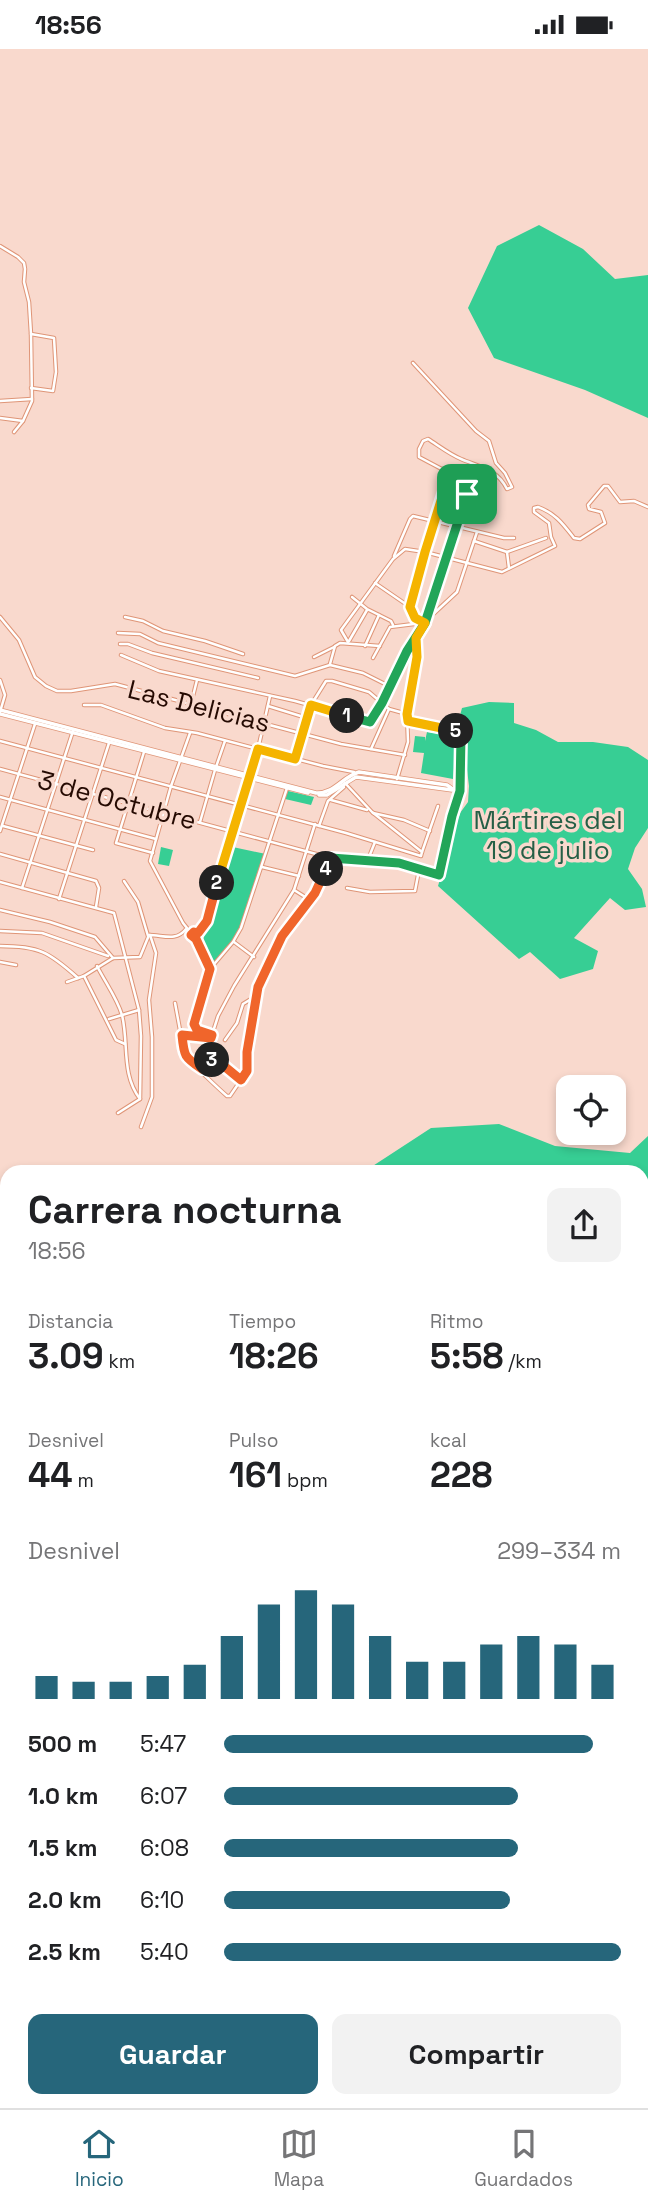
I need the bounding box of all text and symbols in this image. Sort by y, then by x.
text: 18:56 [35,8,102,42]
pin [437,464,497,524]
icon: arrive [448,475,486,513]
street label: Las Delicias [124,672,274,740]
pin: 1 [330,699,364,733]
text: 1 [342,703,351,728]
pin: 5 [438,713,474,749]
text: 5 [450,718,461,743]
street label: 3 de Octubre [34,762,200,838]
park label: Mártires del 19 de julio [473,803,623,867]
pin: 4 [308,851,344,887]
text: 4 [319,856,332,881]
pin: 2 [200,865,234,901]
text: 2 [211,870,222,895]
pin: 3 [194,1042,230,1077]
text: 3 [206,1047,217,1072]
map controls [556,1075,626,1145]
button: locate [556,1075,626,1145]
text: Carrera nocturna [28,1186,341,1234]
button: share [547,1188,621,1262]
text: 18:56 [28,1236,86,1266]
text: Distancia [28,1309,113,1334]
text: Tiempo [229,1309,296,1334]
text: Ritmo [430,1309,483,1334]
text: 3.09 [28,1334,104,1378]
text: 18:26 [229,1334,319,1378]
text: 5:58 [430,1334,503,1378]
text: km [104,1349,135,1374]
text: /km [503,1349,542,1374]
text: Desnivel [28,1428,104,1453]
text: Pulso [229,1428,278,1453]
text: kcal [430,1428,467,1453]
text: 44 [28,1453,73,1497]
text: 161 [229,1453,282,1497]
text: 228 [430,1453,493,1497]
text: m [73,1468,94,1493]
text: bpm [282,1468,328,1493]
text: Desnivel [28,1536,120,1566]
text: 299–334 m [497,1536,621,1566]
text: 500 m [28,1729,97,1759]
text: 5:47 [140,1729,186,1759]
text: 1.0 km [28,1781,98,1811]
text: 6:07 [140,1781,187,1811]
text: 1.5 km [28,1833,98,1863]
text: 6:08 [140,1833,189,1863]
text: 2.0 km [28,1885,102,1915]
text: 6:10 [140,1885,184,1915]
text: 2.5 km [28,1937,101,1967]
text: 5:40 [140,1937,189,1967]
button: Guardar [28,2014,318,2094]
button: Compartir [332,2014,621,2094]
tab: Inicio [75,2125,124,2192]
tab: Mapa [274,2125,324,2192]
tab: Guardados [474,2125,573,2192]

